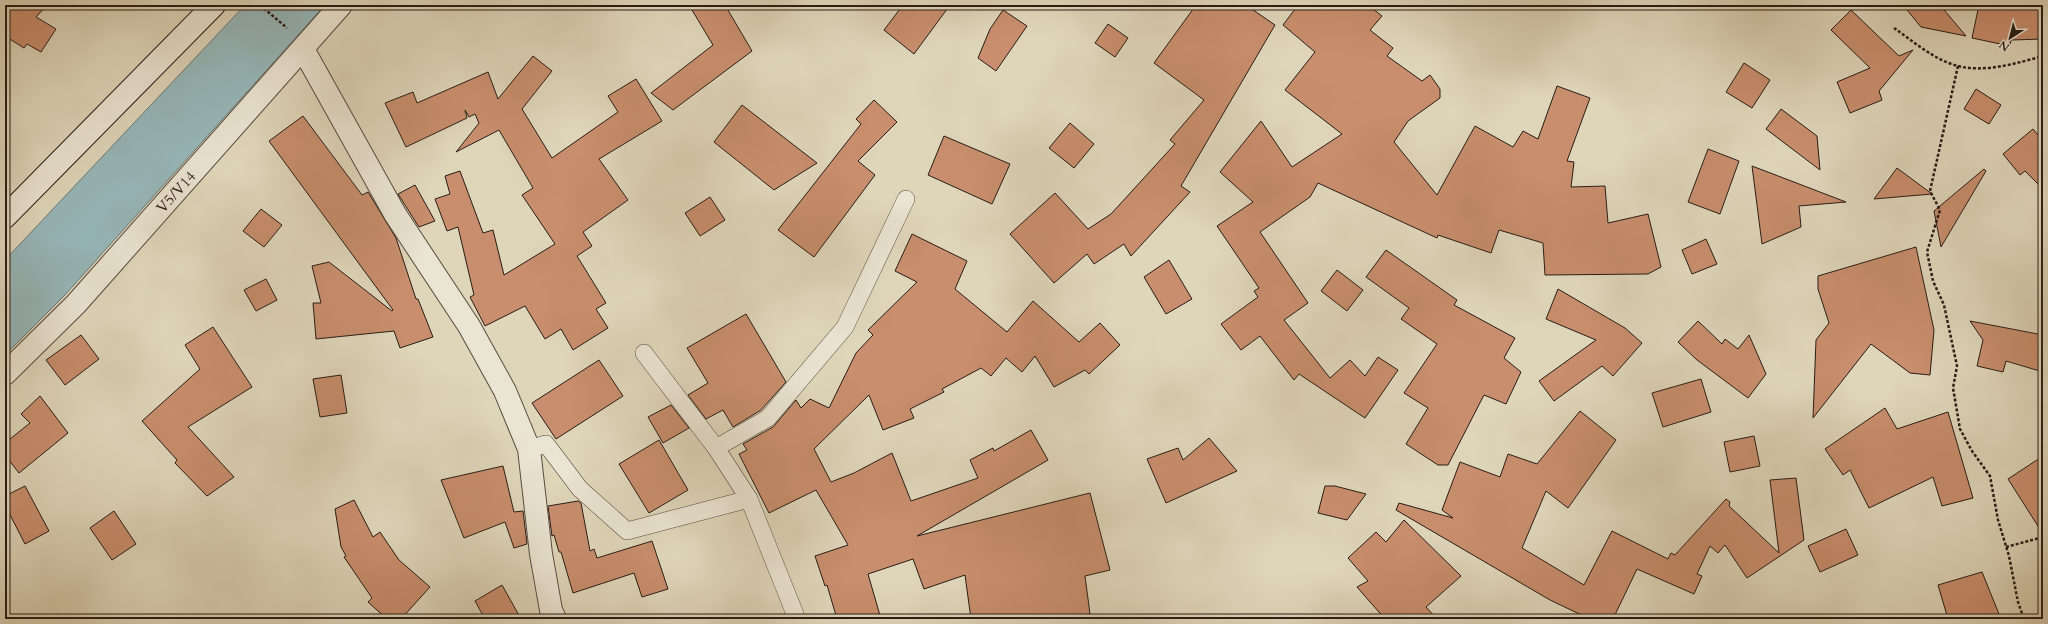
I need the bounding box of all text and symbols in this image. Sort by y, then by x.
north arrow [1990,18,2030,58]
text: N [1996,37,2013,55]
street label: V5/V14 [152,167,200,217]

